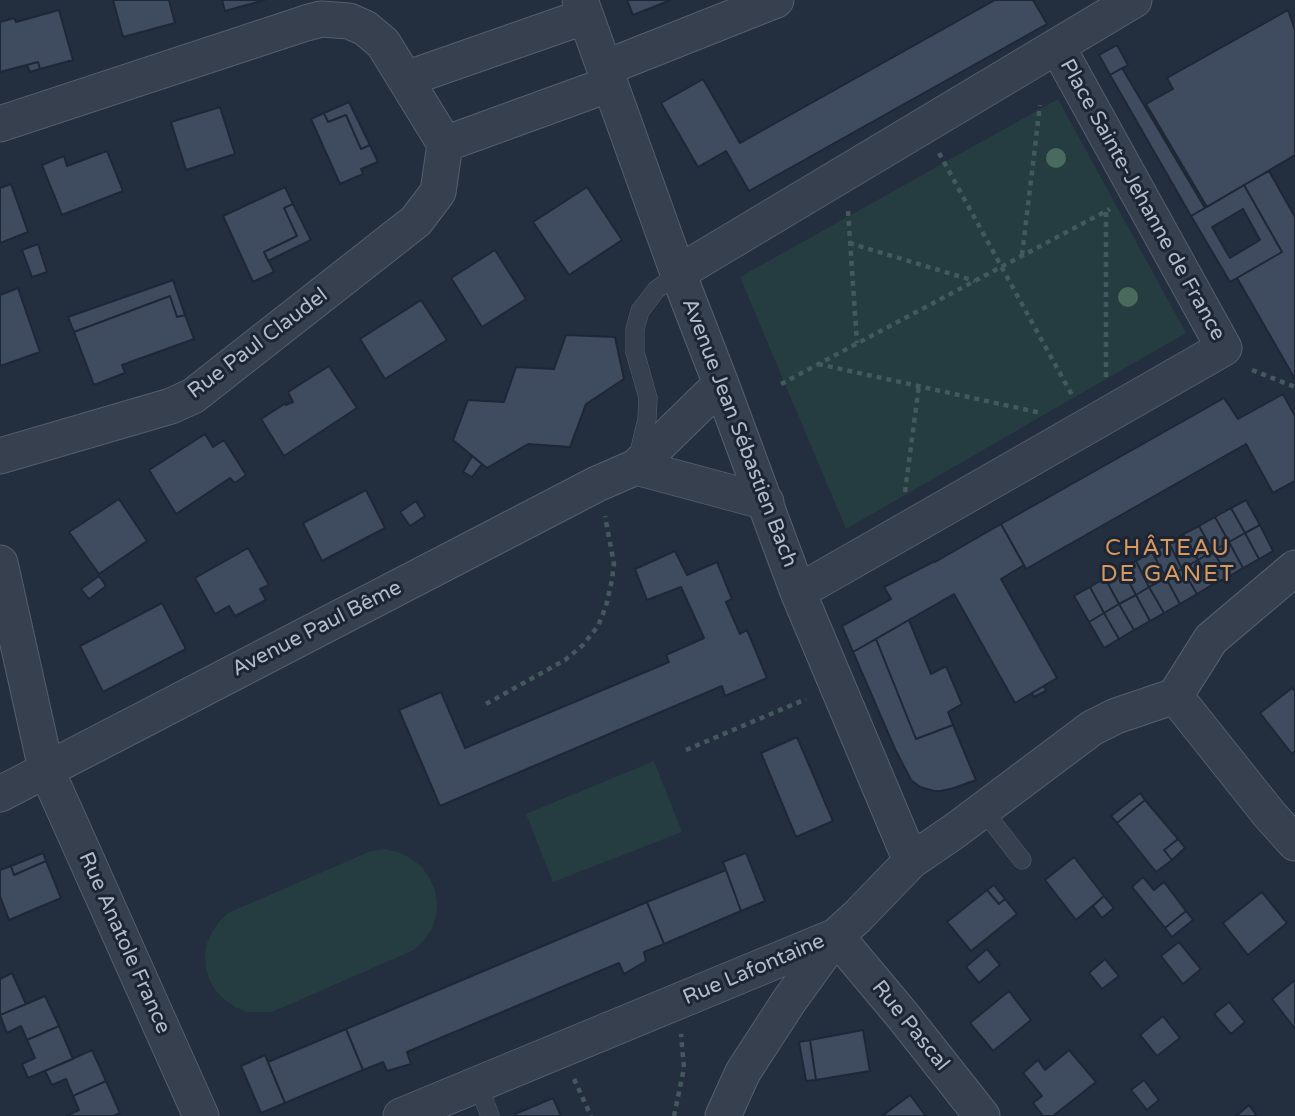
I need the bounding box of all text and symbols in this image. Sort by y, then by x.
street label: Place Sainte-Jehanne de France [1054,55,1230,345]
street label: Rue Paul Claudel [183,283,333,405]
street label: Avenue Jean Sébastien Bach [676,295,802,571]
district label: CHÂTEAU DE GANET [1101,535,1235,589]
street label: Avenue Paul Bême [228,575,406,683]
street label: Rue Anatole France [73,848,175,1038]
street label: Rue Lafontaine [680,929,828,1011]
street label: Rue Pascal [866,976,954,1076]

